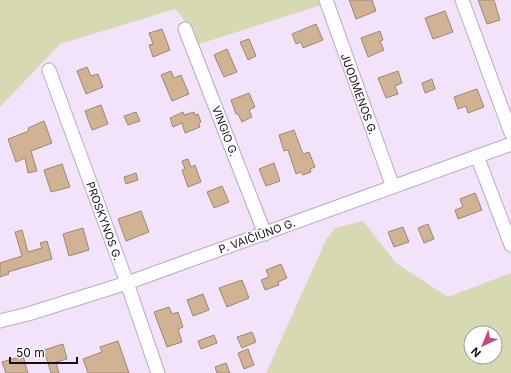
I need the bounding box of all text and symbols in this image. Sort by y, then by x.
street label: JUODMENOS G. [338,51,380,137]
street label: VINGIO G. [209,104,241,158]
street label: PROSKYNOS G. [83,180,125,262]
street label: P. VAIČIŪNO G. [217,216,297,256]
north arrow [463,325,503,365]
scale bar [10,339,77,365]
text: N [468,344,484,360]
text: 50 m [16,345,45,360]

